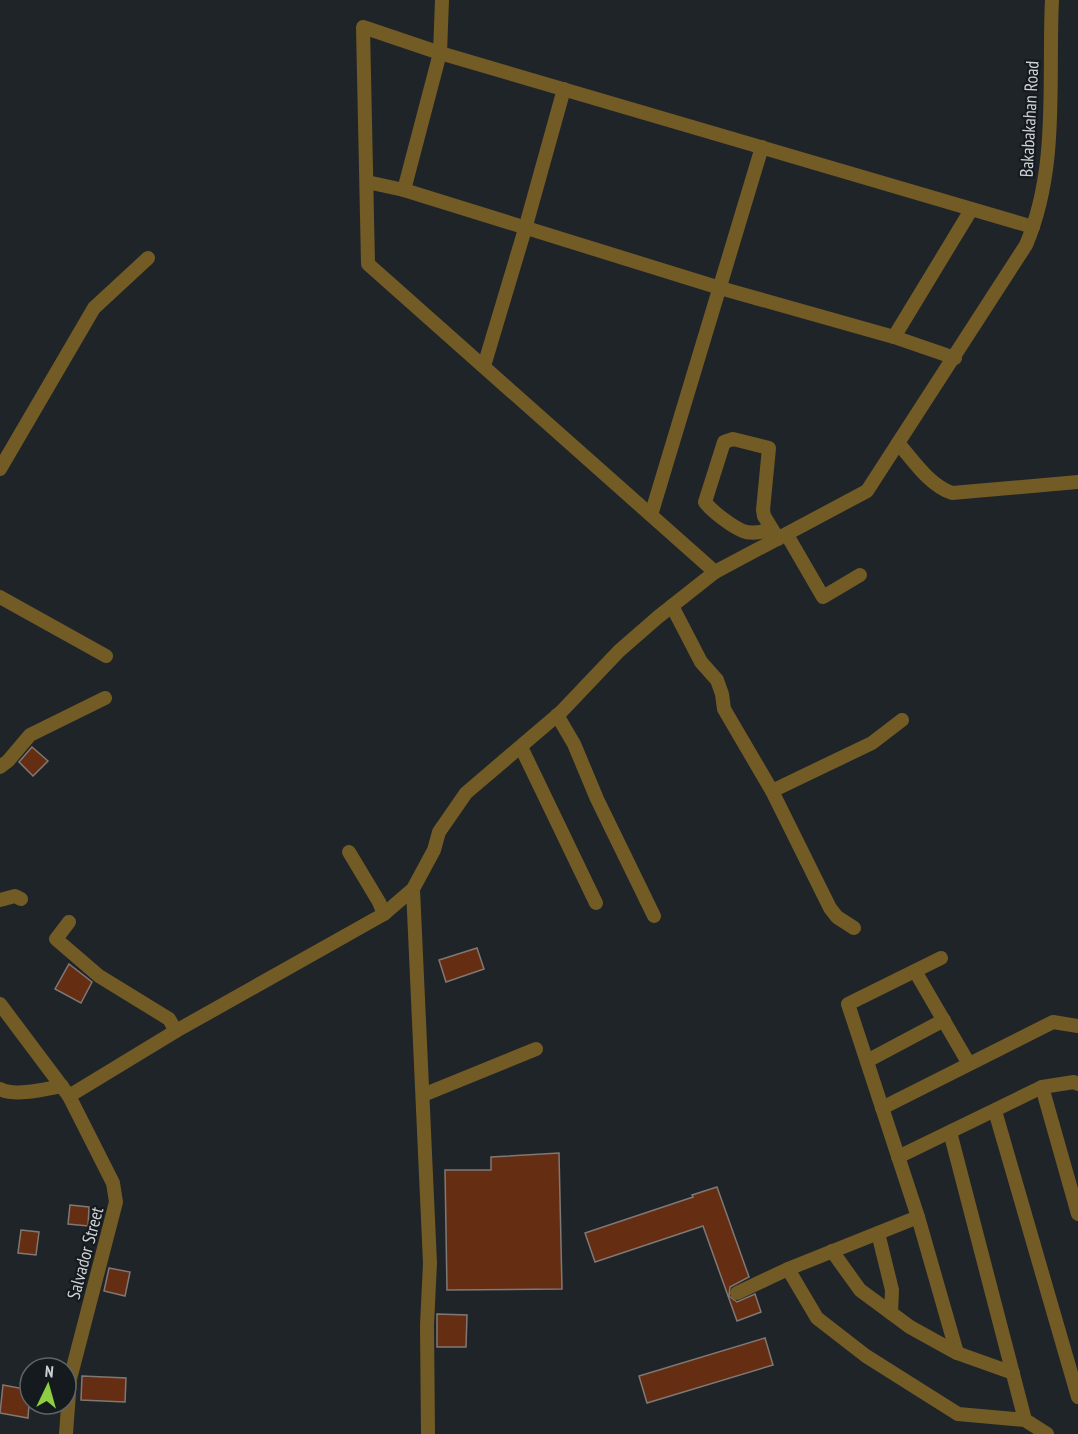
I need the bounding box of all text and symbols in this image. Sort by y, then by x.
street label: Bakabakahan Road [1014,60,1044,178]
street label: Salvador Street [62,1204,108,1302]
north arrow [18,1356,78,1416]
text: N [44,1361,54,1381]

